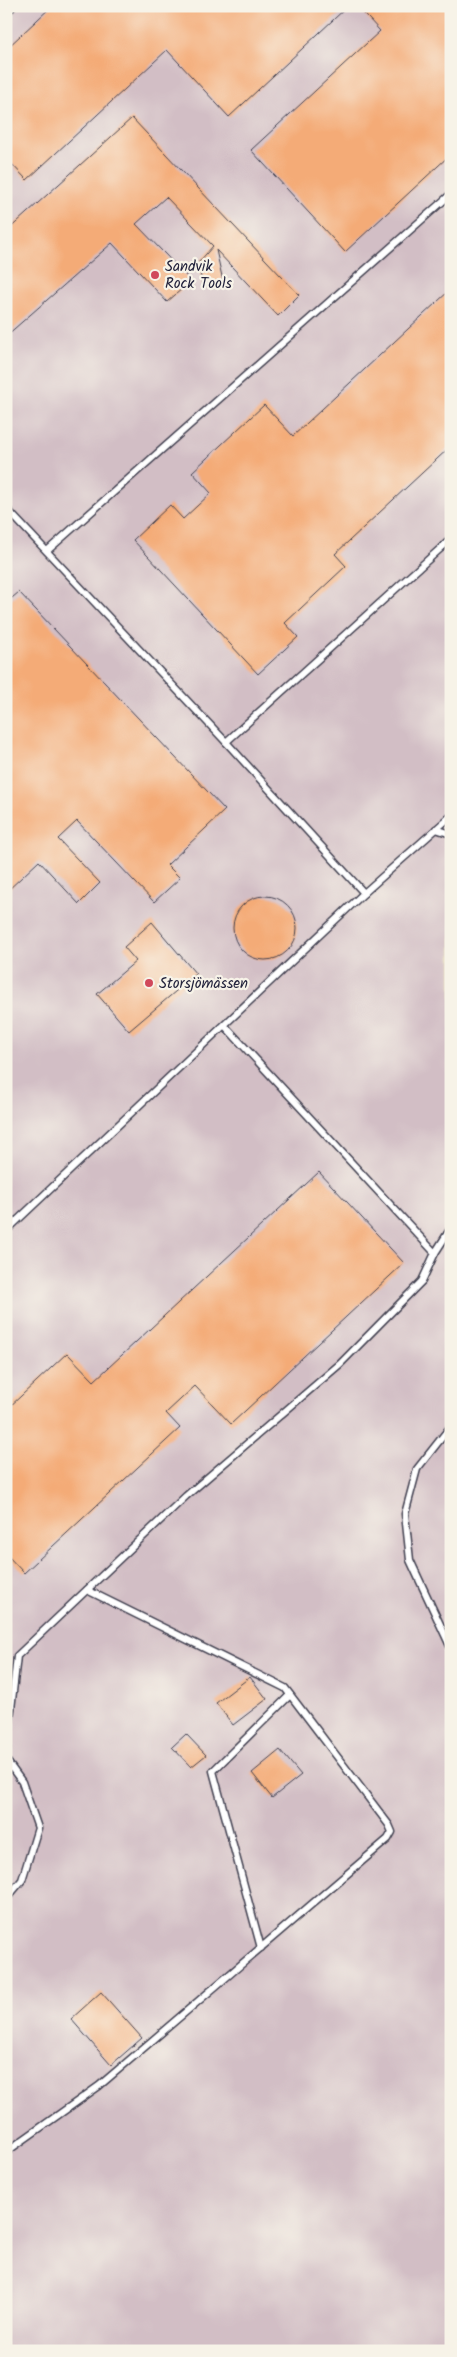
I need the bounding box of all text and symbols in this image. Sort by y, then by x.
place label: Sandvik Rock Tools [165,255,233,296]
marker: Sandvik Rock Tools [149,269,161,281]
place label: Storsjömässen [159,972,248,996]
marker: Storsjömässen [143,977,155,989]

